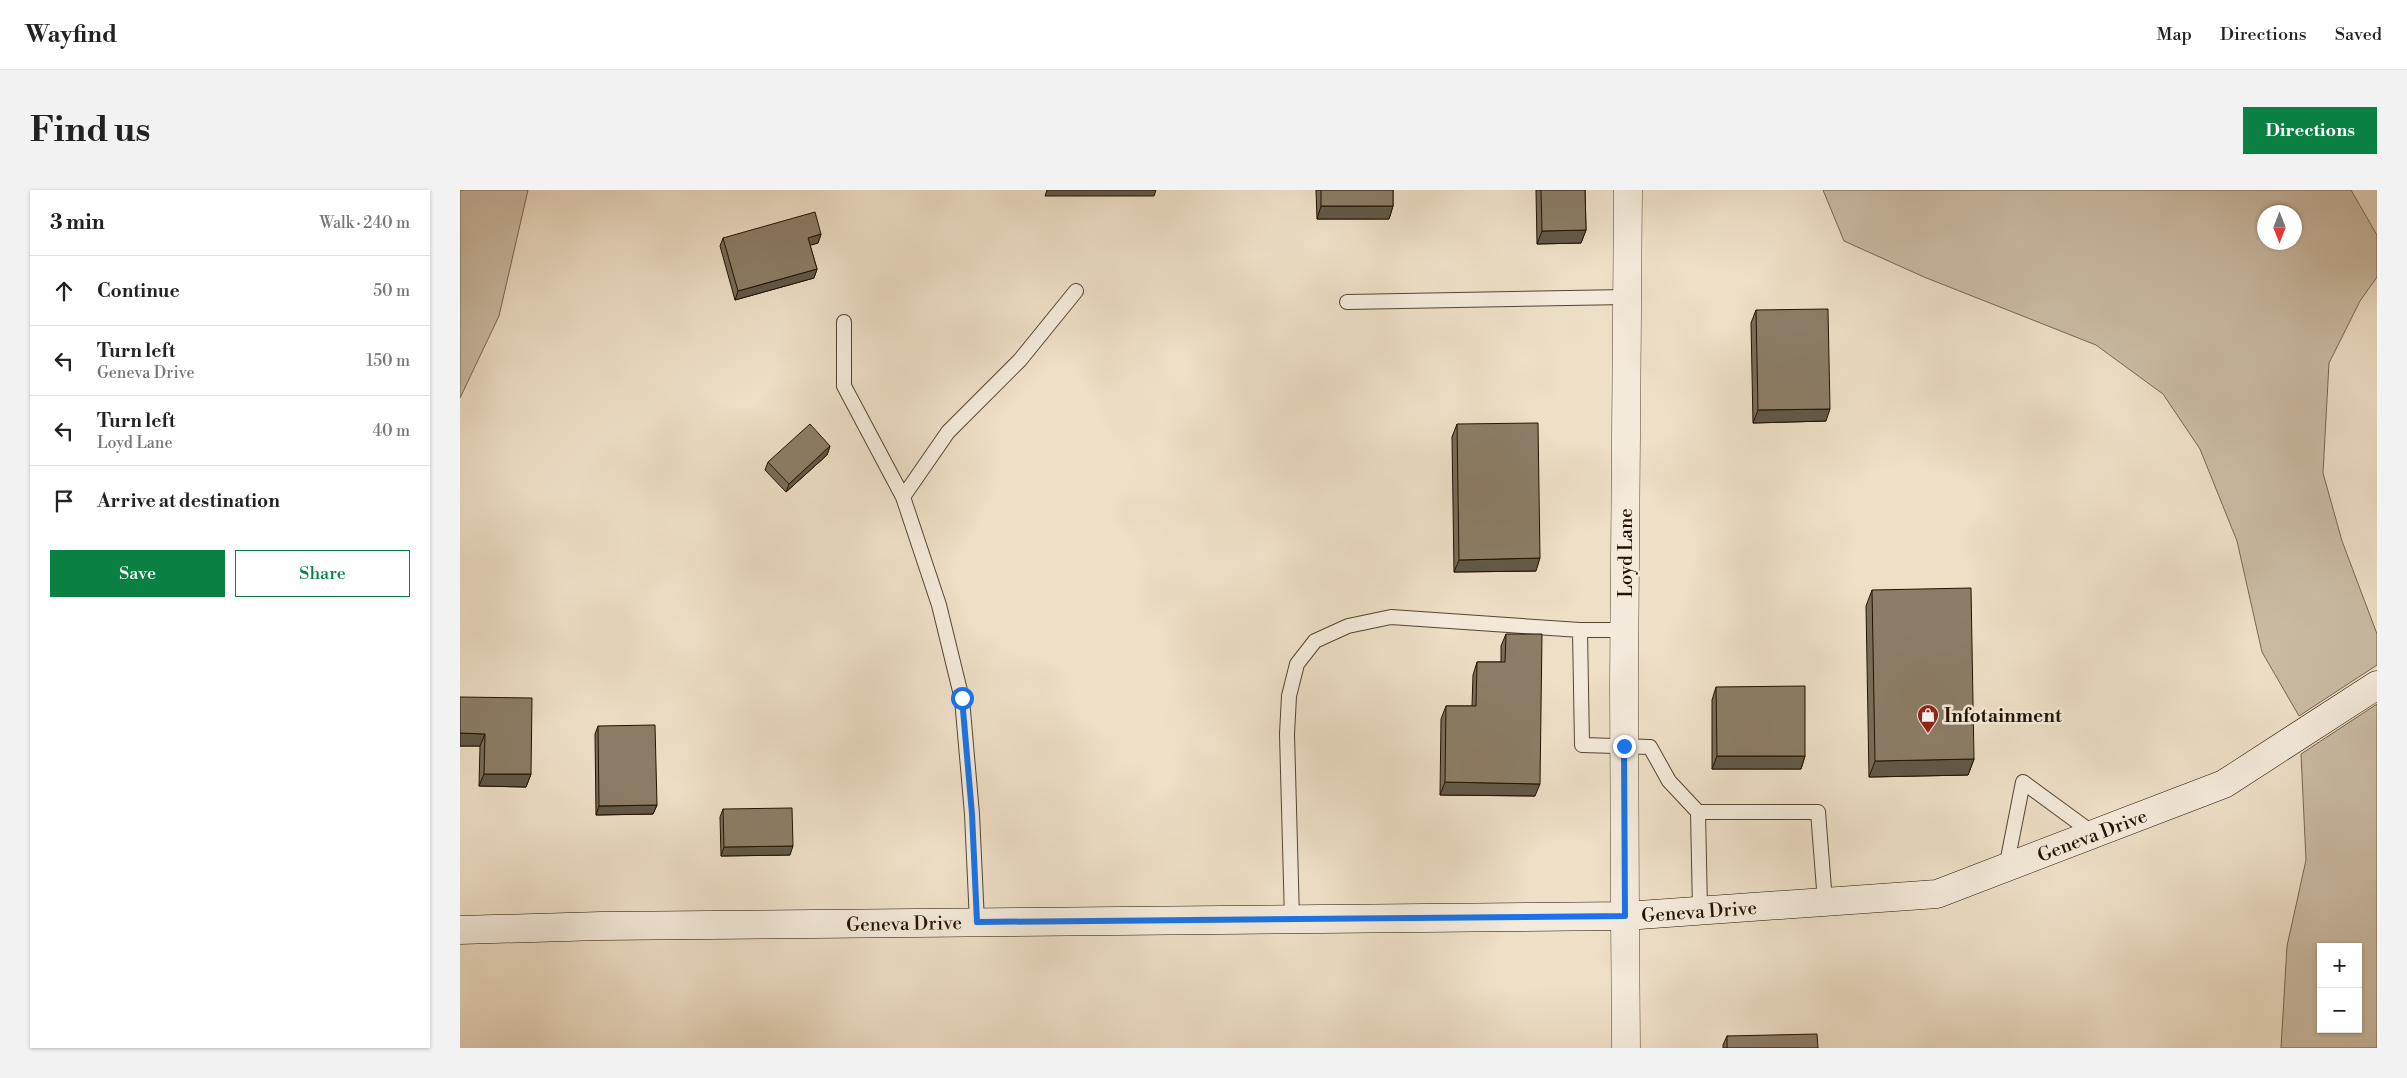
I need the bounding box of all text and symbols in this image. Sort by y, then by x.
text: Wayfind [25,20,117,50]
text: Map [2156,23,2192,46]
text: Directions [2220,23,2307,46]
text: Saved [2335,23,2382,46]
button: Directions [2243,107,2377,154]
text: Find us [30,109,150,152]
north arrow [2257,205,2302,250]
text: 3 min [50,210,105,236]
text: Walk · 240 m [319,213,410,233]
icon: ahead [50,277,78,305]
text: Continue [97,279,180,303]
text: 50 m [373,281,410,301]
text: Turn left [97,339,176,363]
icon: left [50,347,78,375]
text: 150 m [366,351,410,371]
text: Geneva Drive [97,363,194,383]
text: Turn left [97,409,176,433]
icon: left [50,417,78,445]
text: 40 m [373,421,410,441]
text: Loyd Lane [97,433,172,453]
icon: arrive [50,487,78,515]
text: Arrive at destination [97,489,280,513]
street label: Loyd Lane [1614,508,1638,598]
button: Save [50,550,225,597]
button: Share [235,550,410,597]
route start [951,687,974,710]
shop icon: Infotainment [1916,703,1940,734]
place label: Infotainment [1944,704,2062,728]
route end [1613,735,1636,758]
street label: Geneva Drive [2034,804,2151,868]
street label: Geneva Drive [1641,896,1758,928]
street label: Geneva Drive [846,911,962,937]
map controls [2317,943,2362,1033]
button: + [2317,943,2362,988]
button: − [2317,988,2362,1033]

